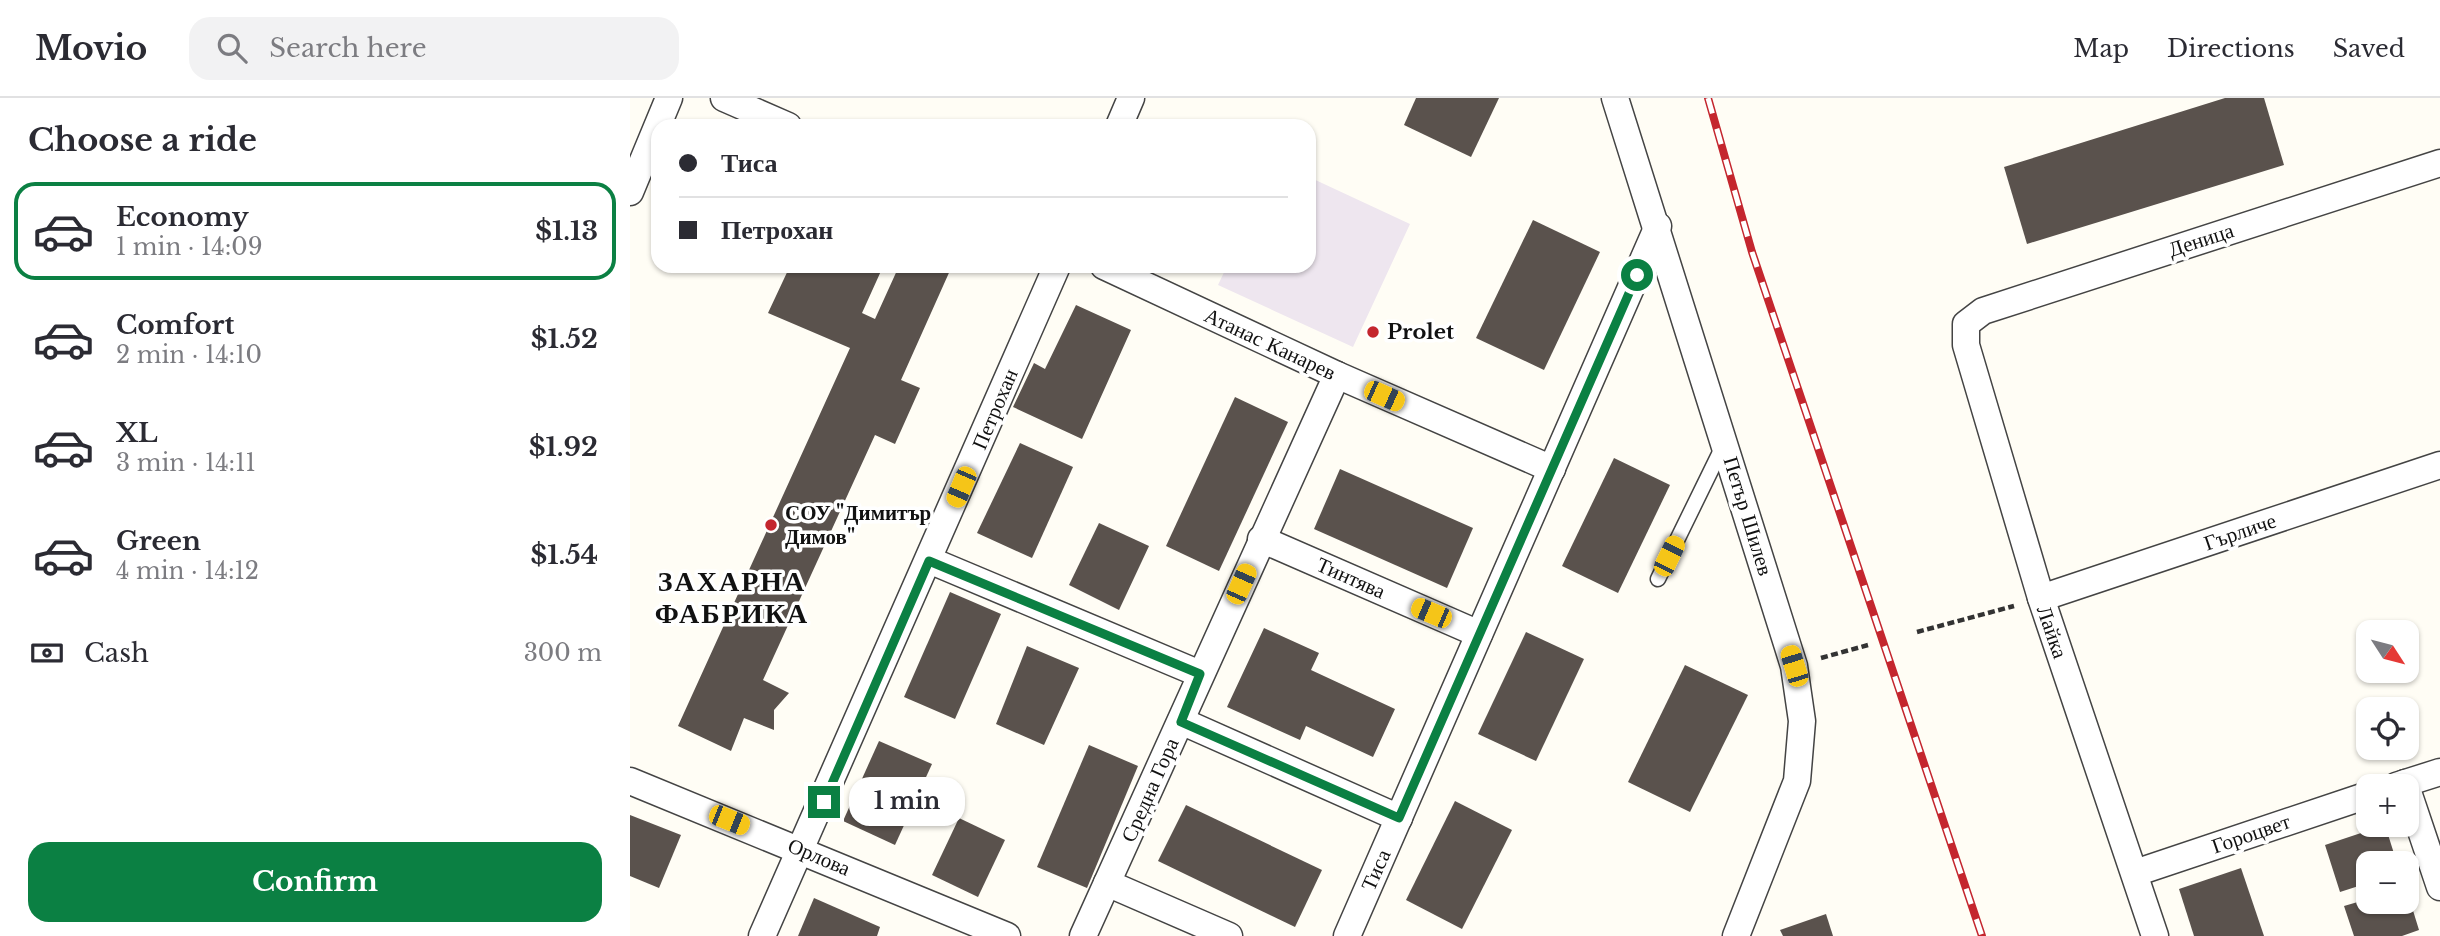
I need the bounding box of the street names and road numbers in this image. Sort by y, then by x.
street label: Деница [2165,217,2237,263]
street label: Атанас Канарев [1200,302,1340,386]
street label: Петрохан [966,365,1024,453]
street label: Петър Шилев [1718,453,1778,579]
street label: Гърличе [2200,508,2280,556]
street label: Тинтява [1313,551,1390,605]
street label: Лайка [2031,602,2073,662]
street label: Средна Гора [1115,733,1185,846]
street label: Гороцвет [2208,808,2294,860]
street label: Орлова [784,832,855,882]
street label: Тиса [1355,845,1397,895]

